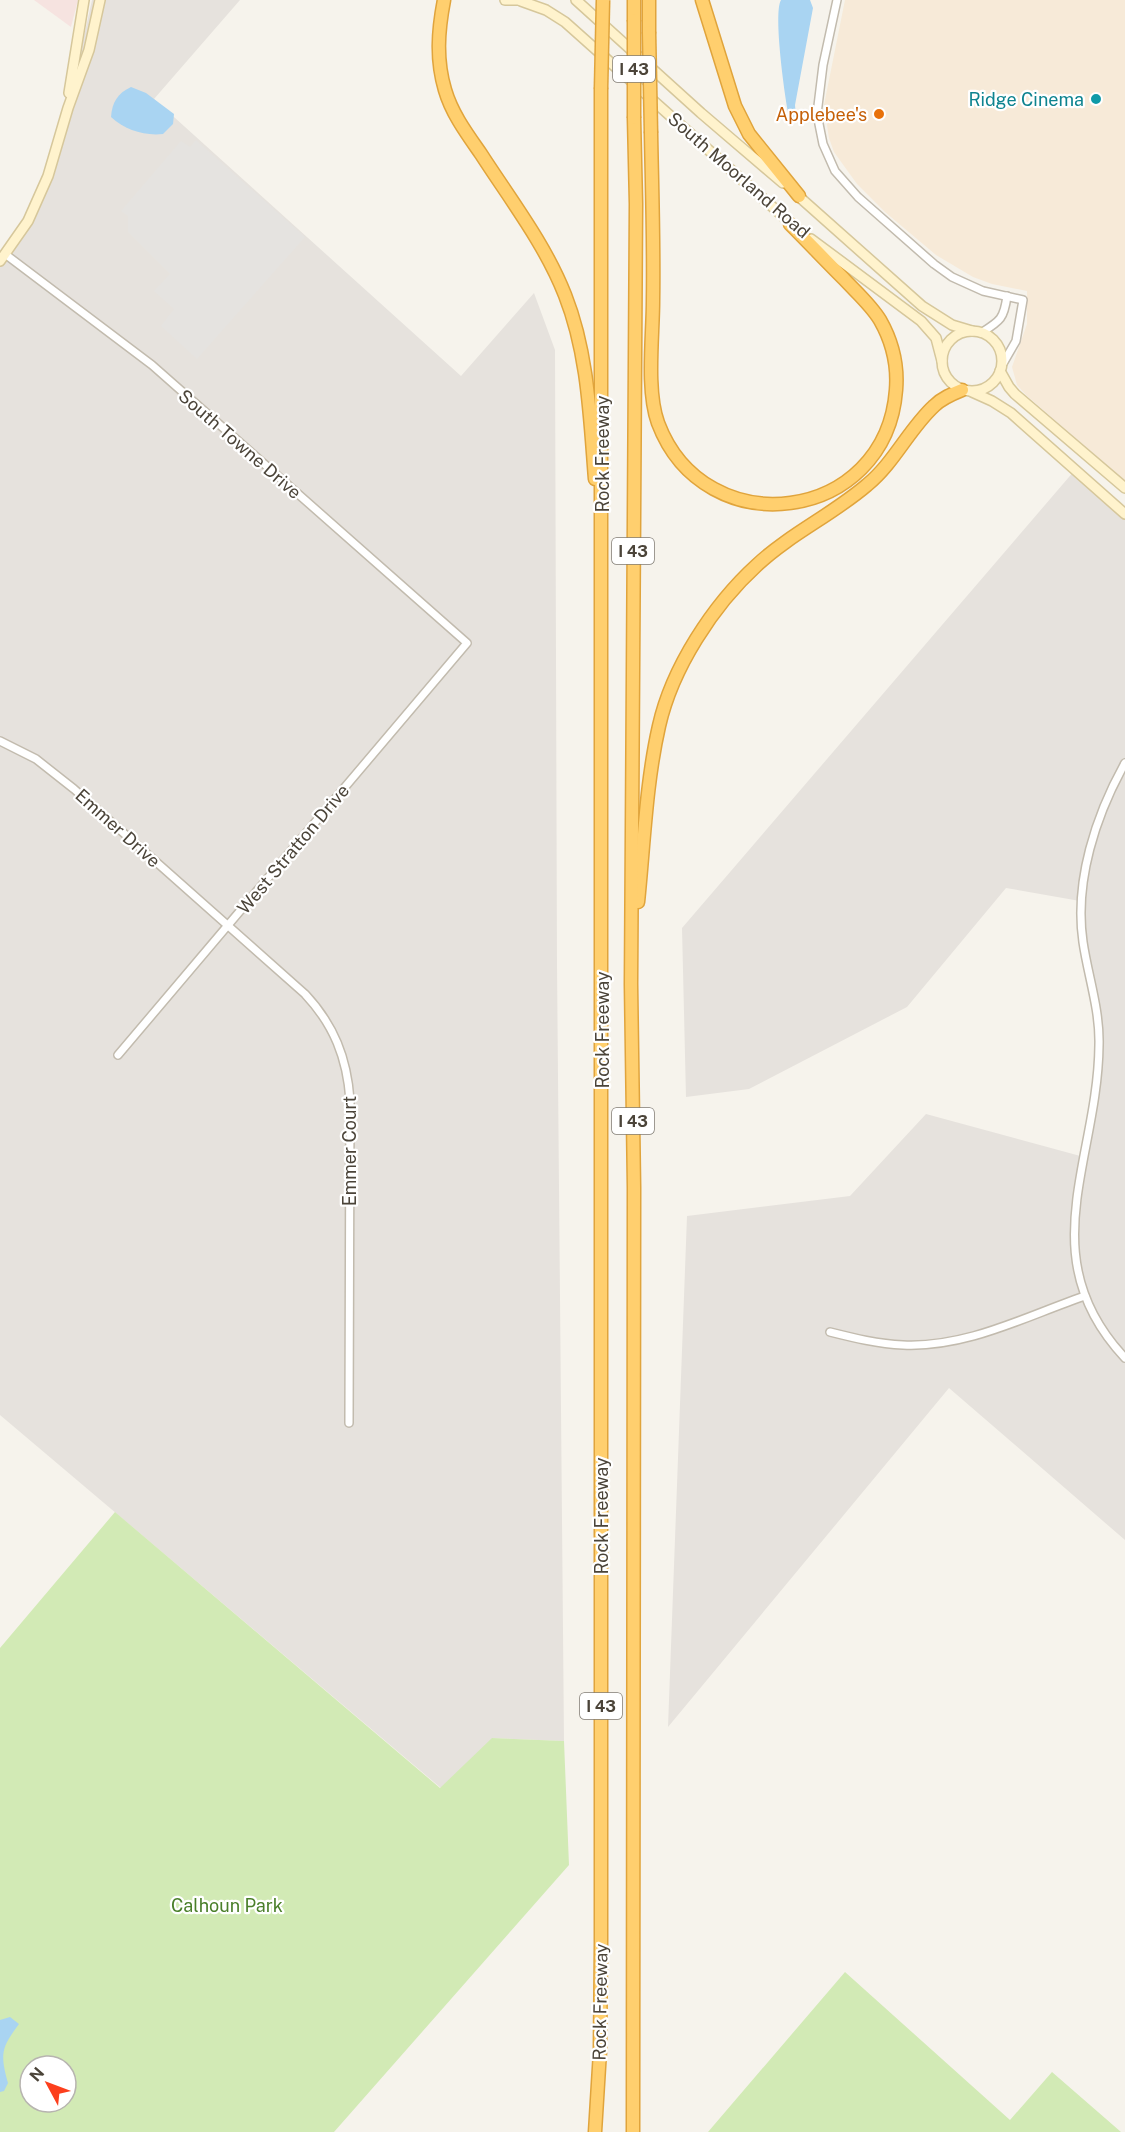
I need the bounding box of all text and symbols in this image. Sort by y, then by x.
road number: I 43 [613,56,655,82]
place label: Ridge Cinema [968,89,1084,110]
marker: Ridge Cinema [1089,92,1103,106]
place label: Applebee's [775,104,867,125]
marker: Applebee's [872,107,886,121]
street label: South Moorland Road [664,108,814,242]
street label: South Towne Drive [174,385,306,503]
street label: Rock Freeway [592,395,613,513]
road number: I 43 [612,538,654,564]
street label: West Stratton Drive [233,780,353,918]
street label: Emmer Drive [71,784,165,872]
street label: Rock Freeway [592,971,613,1089]
street label: Emmer Court [339,1096,360,1206]
road number: I 43 [612,1108,654,1134]
street label: Rock Freeway [591,1457,612,1575]
road number: I 43 [580,1693,622,1719]
park label: Calhoun Park [171,1895,283,1916]
street label: Rock Freeway [588,1943,612,2061]
north arrow [18,2054,78,2114]
text: N [26,2064,48,2085]

